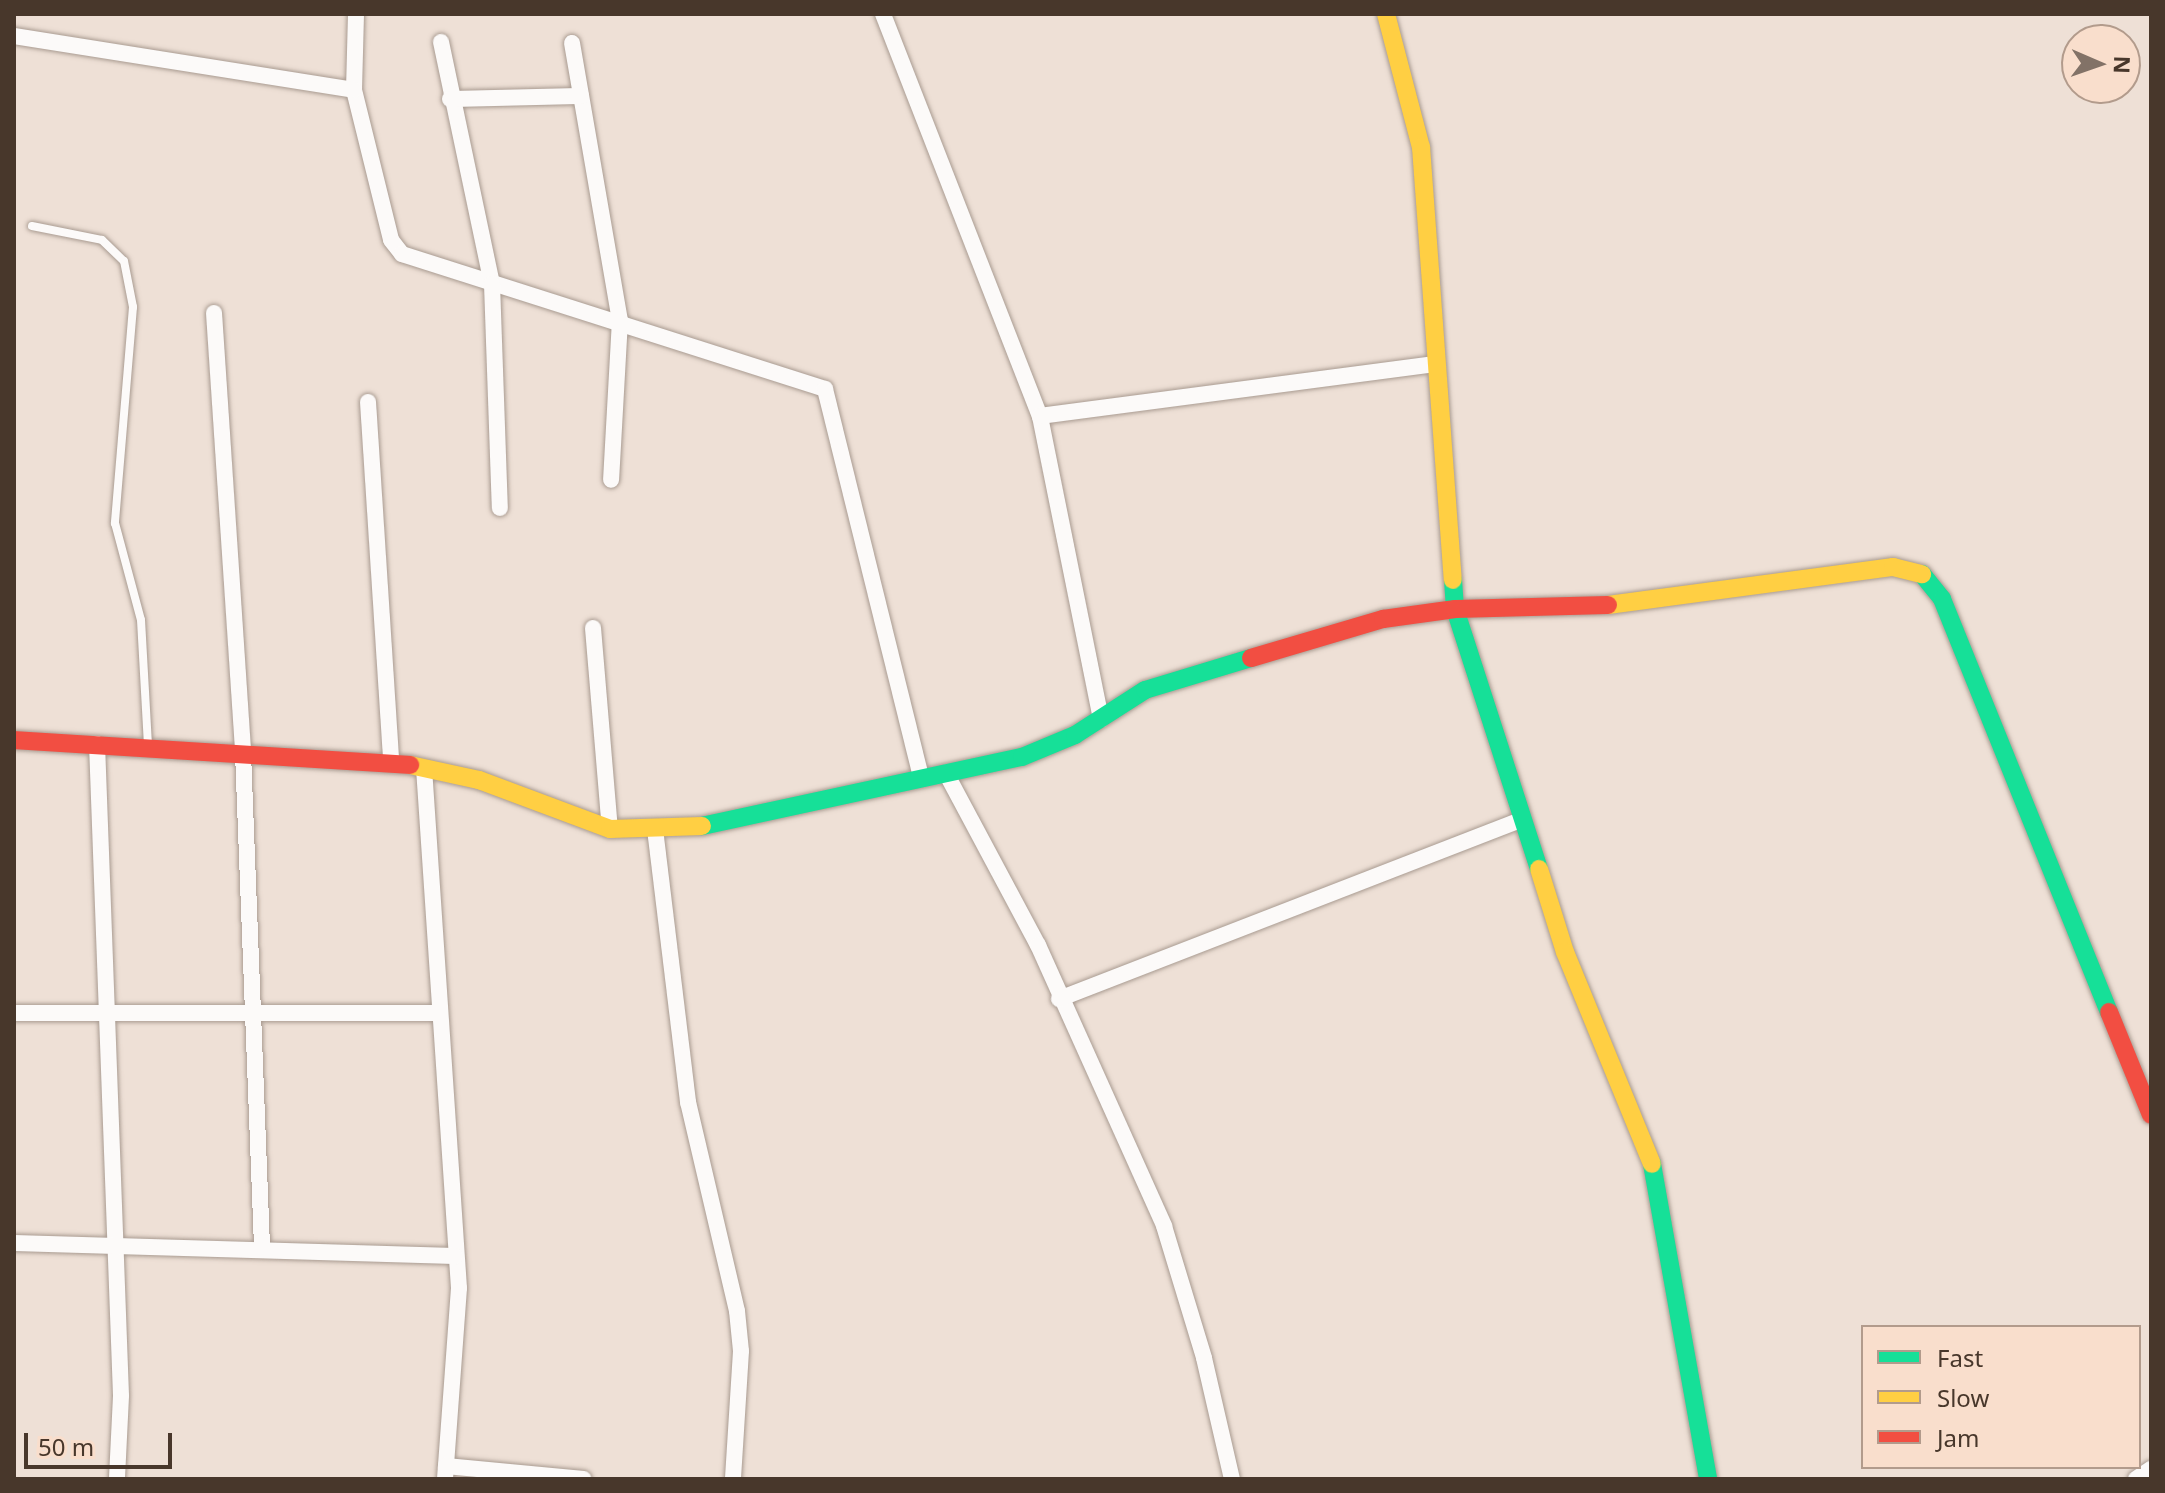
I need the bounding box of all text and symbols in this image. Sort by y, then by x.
north arrow [2061,24,2141,104]
text: N [2108,55,2138,74]
legend [1861,1325,2141,1469]
text: Fast [1937,1341,1983,1374]
text: Slow [1937,1381,1989,1414]
scale bar [28,1417,176,1467]
text: Jam [1937,1421,1979,1454]
text: 50 m [38,1430,94,1463]

